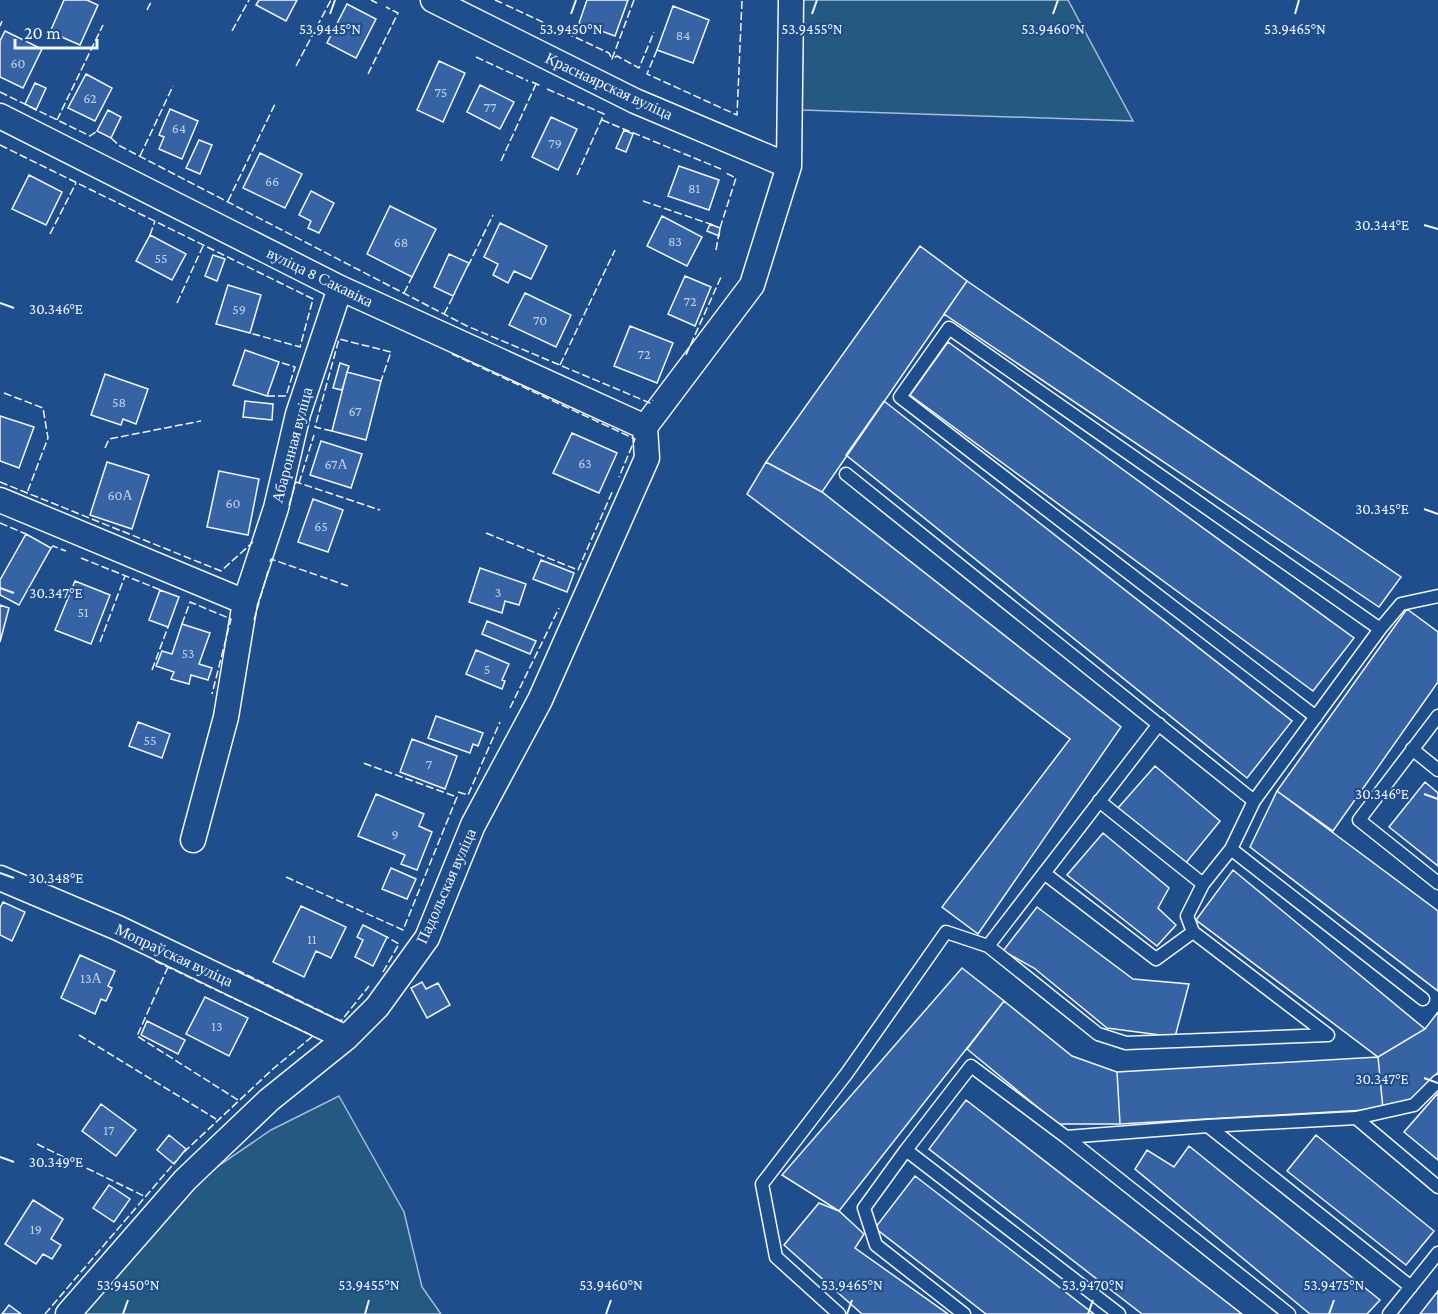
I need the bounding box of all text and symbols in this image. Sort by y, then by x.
scale bar [15,12,98,50]
text: 53.9445°N [299,21,361,37]
text: 53.9450°N [539,21,603,37]
text: 53.9455°N [781,21,843,37]
text: 53.9460°N [1021,21,1085,37]
text: 53.9465°N [1264,21,1326,37]
text: 20 m [24,23,61,43]
house number: 84 [676,27,690,43]
street label: Краснаярская вуліца [542,49,675,124]
house number: 60 [10,55,26,71]
house number: 75 [435,84,447,100]
house number: 62 [83,90,97,106]
house number: 77 [484,99,497,115]
house number: 64 [172,120,186,136]
house number: 79 [548,135,562,151]
house number: 66 [265,173,279,189]
house number: 81 [688,180,700,196]
text: 30.344°E [1355,217,1409,233]
house number: 83 [668,233,682,249]
house number: 68 [394,234,408,250]
street label: вуліца 8 Сакавіка [264,244,376,311]
house number: 55 [154,250,168,266]
house number: 72 [683,293,697,309]
text: 30.346°E [29,301,83,317]
house number: 59 [232,301,246,317]
house number: 70 [533,312,547,328]
house number: 72 [637,346,651,362]
street label: Абаронная вуліца [268,385,317,505]
house number: 58 [112,394,126,410]
house number: 67 [348,403,362,419]
house number: 63 [578,455,592,471]
house number: 67А [324,456,348,472]
house number: 60А [107,487,133,503]
house number: 60 [225,495,241,511]
text: 30.345°E [1355,501,1409,517]
house number: 65 [314,518,328,534]
house number: 3 [495,584,501,600]
text: 30.347°E [29,585,83,601]
house number: 51 [77,604,89,620]
house number: 53 [181,645,195,661]
house number: 5 [484,661,490,677]
house number: 55 [143,732,157,748]
house number: 7 [426,756,433,772]
text: 30.346°E [1355,786,1409,802]
house number: 9 [391,826,399,842]
street label: Падольская вуліца [413,826,480,947]
text: 30.348°E [29,870,83,886]
street label: Мопраўская вуліца [112,920,236,991]
house number: 11 [307,931,317,947]
house number: 13А [80,970,103,986]
house number: 13 [211,1018,223,1034]
text: 30.347°E [1355,1071,1409,1087]
house number: 17 [103,1122,115,1138]
text: 30.349°E [29,1154,83,1170]
house number: 19 [30,1221,42,1237]
text: 53.9450°N [96,1277,160,1293]
text: 53.9455°N [338,1277,400,1293]
text: 53.9460°N [579,1277,643,1293]
text: 53.9465°N [821,1277,883,1293]
text: 53.9470°N [1062,1277,1124,1293]
text: 53.9475°N [1304,1277,1365,1293]

